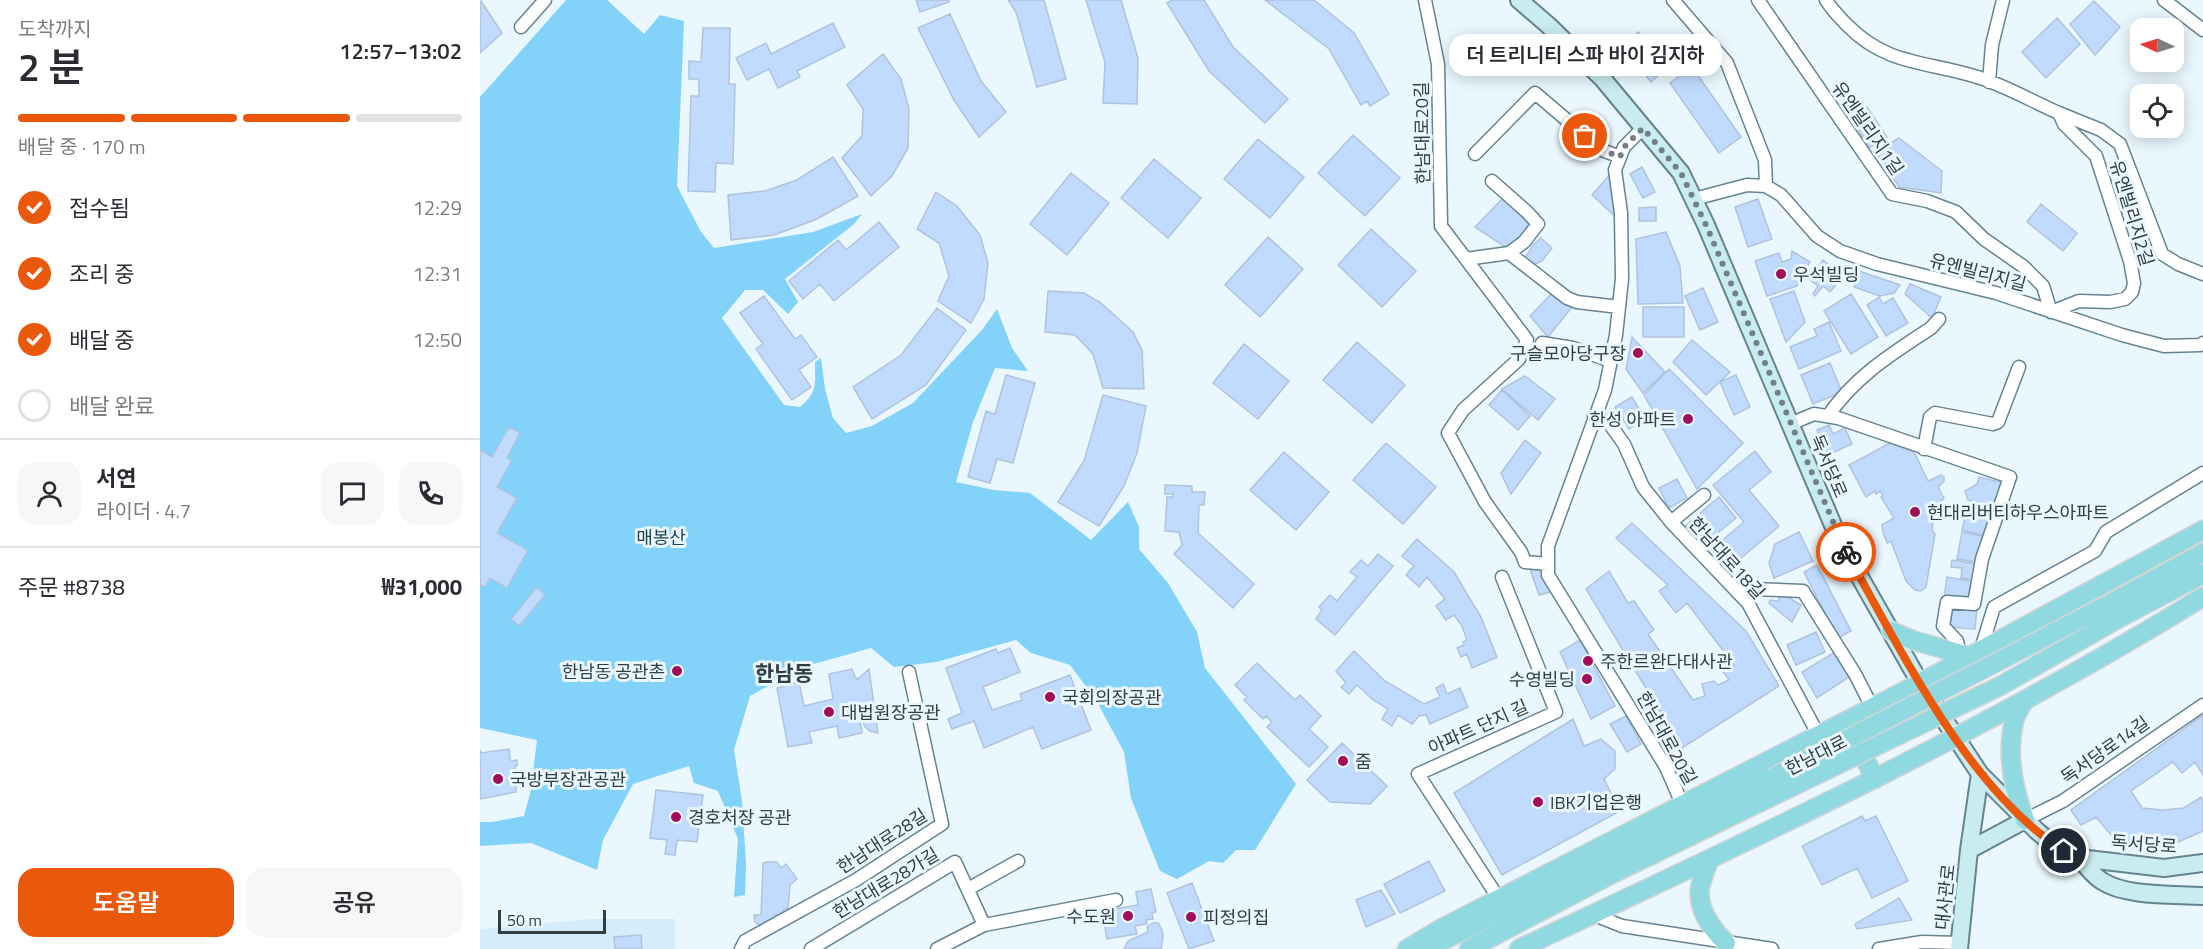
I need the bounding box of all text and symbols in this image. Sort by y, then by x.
text: 도착까지 [18,13,92,44]
north arrow [2130,18,2184,72]
map controls [2130,18,2184,138]
text: 12:57–13:02 [339,34,462,68]
callout: 더 트리니티 스파 바이 김지하 [1448,34,1722,76]
text: 2 분 [18,37,84,96]
text: 더 트리니티 스파 바이 김지하 [1466,39,1705,70]
street label: 유엔빌리지1길 [1826,75,1910,181]
street label: 한남대로20길 [1408,81,1436,185]
button: locate [2130,84,2184,138]
pin [1559,110,1610,161]
icon: bag [1568,119,1601,152]
text: 배달 중 · 170 m [18,131,145,162]
street label: 유엔빌리지2길 [2103,157,2161,269]
icon: check [18,191,51,224]
text: 접수됨 [69,191,130,225]
text: 12:29 [413,192,462,223]
street label: 유엔빌리지길 [1927,246,2029,298]
icon: check [18,257,51,290]
text: 조리 중 [69,257,135,291]
text: 12:31 [413,258,462,289]
place label: 우석빌딩 [1793,261,1859,288]
marker: 우석빌딩 [1774,267,1788,281]
icon: check [18,323,51,356]
text: 배달 중 [69,323,135,357]
text: 12:50 [413,324,462,355]
place label: 구슬모아당구장 [1510,340,1626,367]
marker: 구슬모아당구장 [1631,346,1645,360]
text: 배달 완료 [69,389,155,423]
place label: 한성 아파트 [1589,406,1676,433]
marker: 한성 아파트 [1681,412,1695,426]
street label: 독서당로 [1804,430,1854,502]
text: 서연 [96,461,136,495]
button: person [18,462,81,525]
button: chat [321,462,384,525]
button: phone [399,462,462,525]
text: 라이더 · 4.7 [96,495,191,526]
place label: 현대리버티하우스아파트 [1927,499,2109,526]
marker: 현대리버티하우스아파트 [1908,505,1922,519]
street label: 한남대로18길 [1683,511,1771,605]
courier [1816,522,1876,582]
park label: 매봉산 [636,524,686,551]
icon: bike [1830,536,1863,569]
text: 주문 #8738 [18,570,125,604]
text: ₩31,000 [382,570,462,604]
place label: 주한르완다대사관 [1600,648,1733,675]
marker: 주한르완다대사관 [1581,654,1595,668]
district label: 한남동 [755,657,813,689]
place label: 한남동 공관촌 [562,658,665,685]
marker: 한남동 공관촌 [670,664,684,678]
place label: 수영빌딩 [1509,666,1575,693]
marker: 수영빌딩 [1580,672,1594,686]
place label: 국회의장공관 [1062,684,1162,711]
street label: 한남대로20길 [1630,686,1704,790]
marker: 국회의장공관 [1043,690,1057,704]
street label: 아파트 단지 길 [1424,693,1532,761]
place label: 대법원장공관 [841,699,941,726]
marker: 대법원장공관 [822,705,836,719]
street label: 독서당로14길 [2055,709,2155,791]
street label: 한남대로 [1780,728,1852,782]
place label: 줌 [1355,748,1372,775]
marker: 줌 [1336,754,1350,768]
place label: 국방부장관공관 [510,766,626,793]
marker: 국방부장관공관 [491,772,505,786]
place label: IBK기업은행 [1550,789,1642,816]
marker: IBK기업은행 [1531,795,1545,809]
street label: 한남대로28길 [831,802,933,880]
place label: 경호처장 공관 [688,804,792,831]
marker: 경호처장 공관 [669,810,683,824]
pin [2038,825,2089,876]
street label: 독서당로 [2110,828,2178,860]
icon: home [2047,834,2080,867]
street label: 한남대로28가길 [828,841,944,925]
street label: 대사관로 [1928,863,1962,931]
button: 도움말 [18,868,234,937]
button: 공유 [246,868,462,937]
place label: 수도원 [1066,903,1116,930]
place label: 피정의집 [1203,904,1269,931]
scale bar [498,907,606,934]
text: 50 m [507,908,542,932]
marker: 수도원 [1121,909,1135,923]
marker: 피정의집 [1184,910,1198,924]

